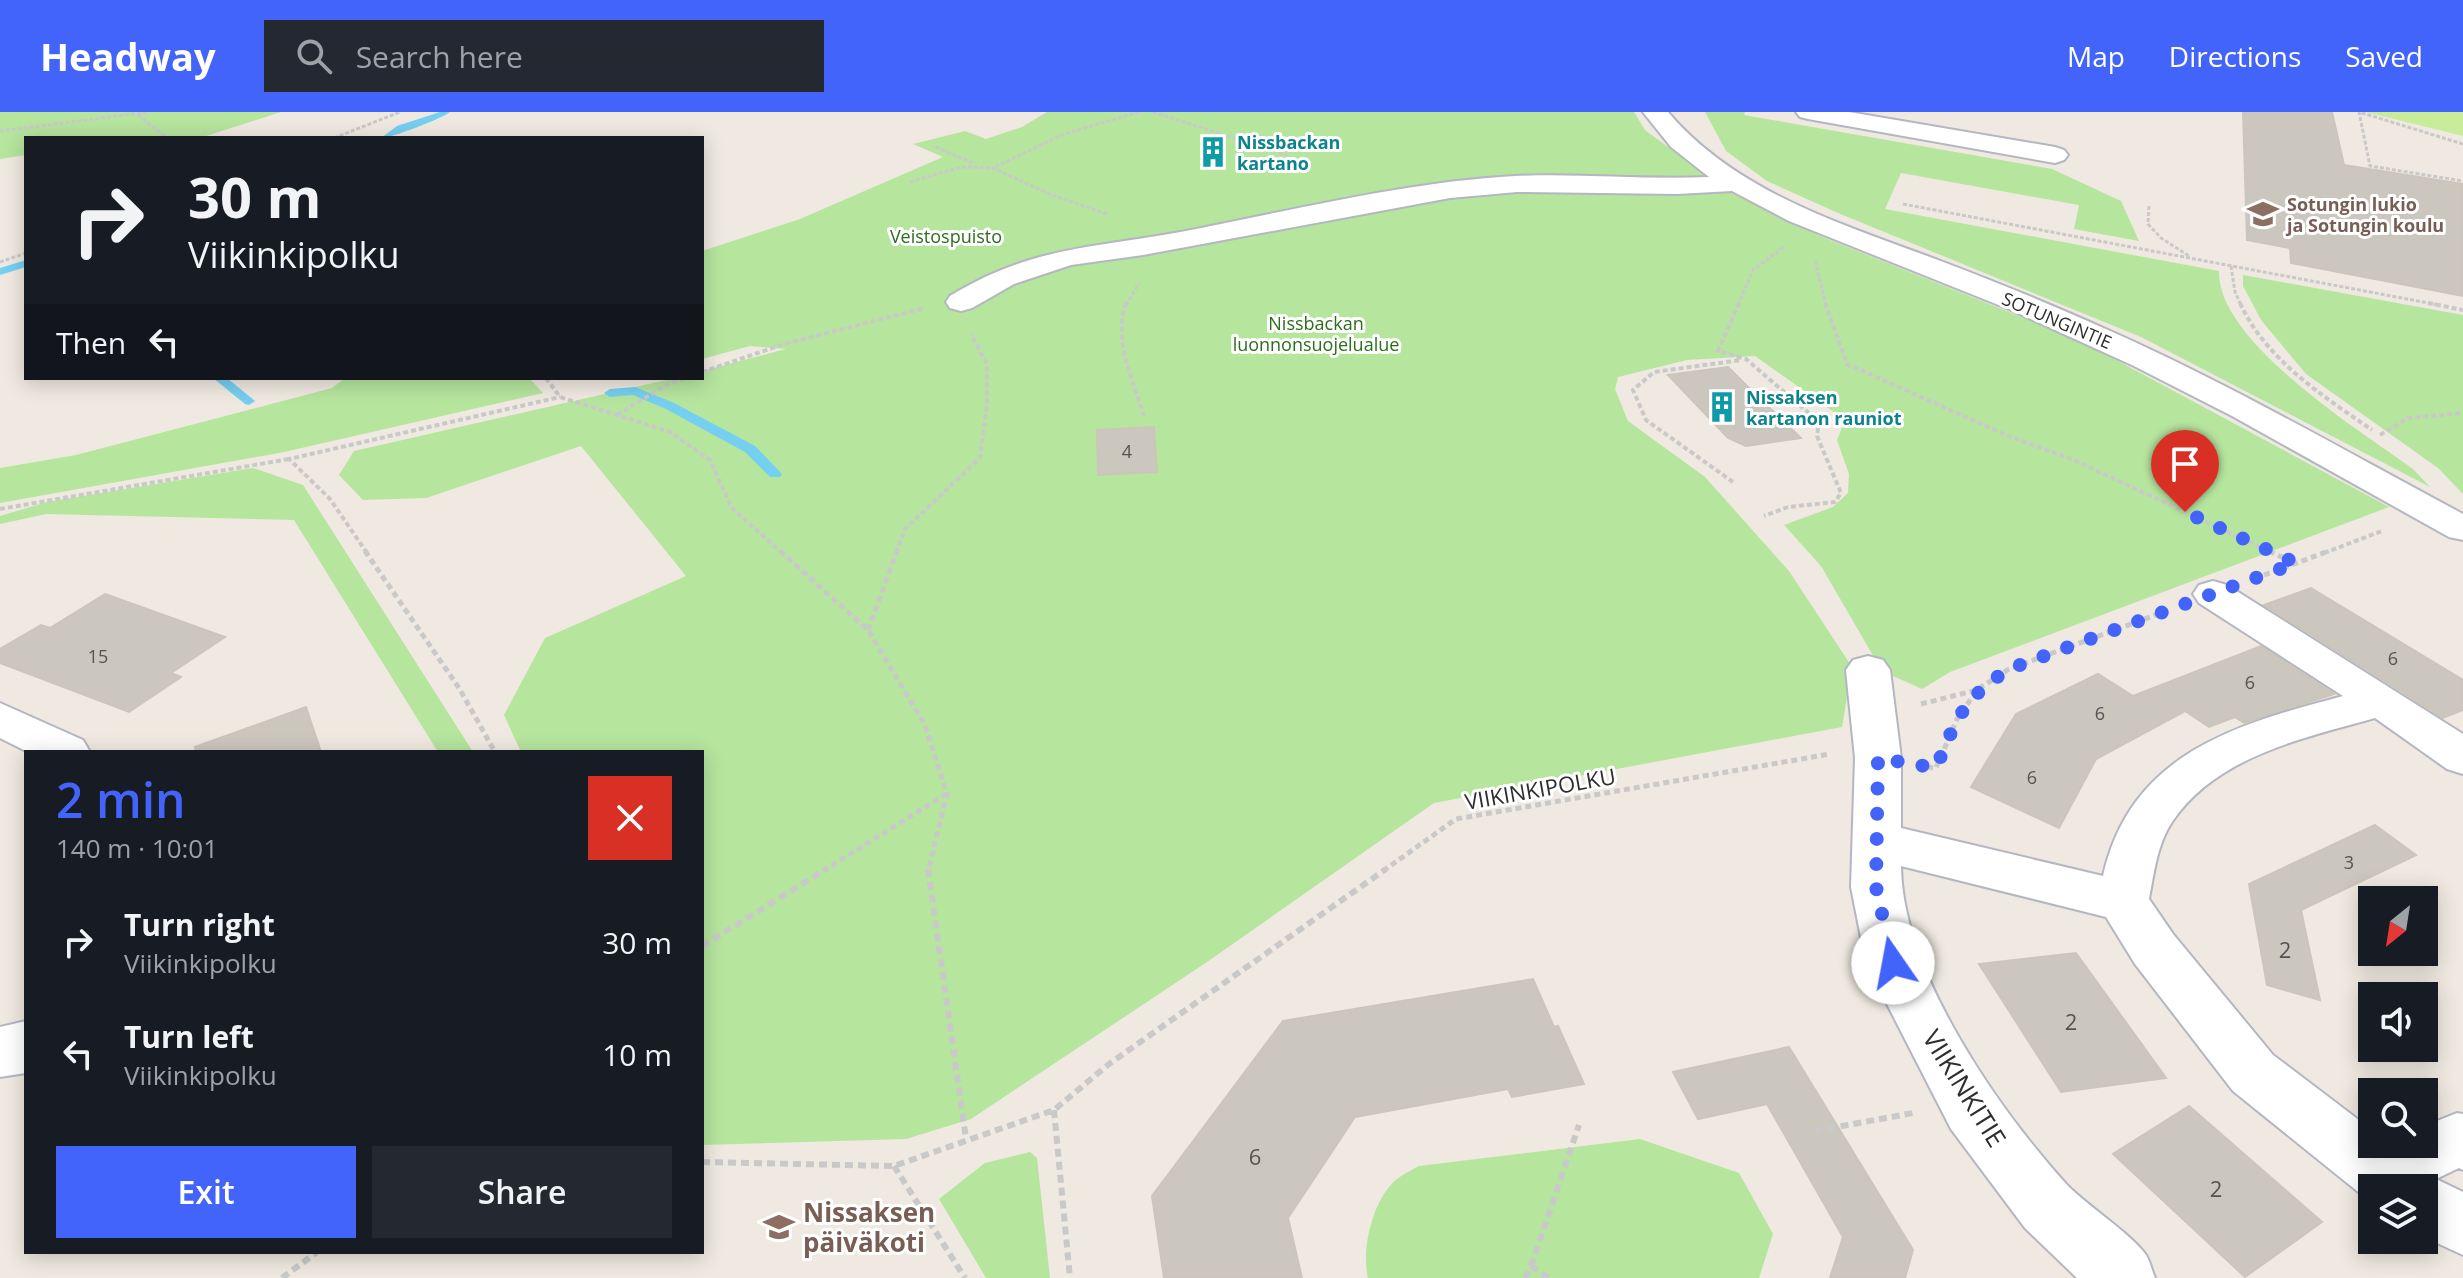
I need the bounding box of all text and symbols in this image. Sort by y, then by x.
search box [264,20,824,92]
text: Headway [40,30,216,82]
icon: search [292,34,336,78]
text: Search here [356,36,523,77]
text: Map [2067,37,2125,75]
text: Directions [2169,37,2301,75]
text: Saved [2345,37,2423,75]
place label: Nissbackan kartano [1237,130,1340,175]
building icon: Nissbackan kartano [1196,135,1230,169]
text: 30 m [188,158,322,234]
icon: right [56,168,160,272]
place label: Sotungin lukio ja Sotungin koulu [2285,192,2444,237]
school or university icon: Sotungin lukio ja Sotungin koulu [2246,197,2280,231]
park label: Veistospuisto [890,224,1002,248]
text: Viikinkipolku [188,230,399,279]
street label: SOTUNGINTIE [1998,286,2116,354]
park label: Nissbackan luonnonsuojelualue [1233,311,1399,356]
icon: left [142,320,186,364]
text: Then [56,322,126,363]
place label: Nissaksen kartanon rauniot [1746,385,1902,430]
building icon: Nissaksen kartanon rauniot [1705,390,1739,424]
pin [2151,430,2219,512]
house number: 4 [1122,439,1132,463]
icon: arrive [2163,442,2207,486]
house number: 15 [88,644,108,668]
house number: 6 [2388,646,2398,670]
house number: 6 [2245,670,2255,694]
house number: 6 [2095,701,2105,725]
street label: VIIKINKIPOLKU [1462,760,1618,816]
house number: 6 [2027,765,2037,789]
text: 2 min [56,767,186,832]
button: close [588,776,672,860]
text: 140 m · 10:01 [56,830,218,866]
house number: 3 [2344,850,2354,874]
north arrow [2358,886,2438,966]
map controls [2358,886,2438,1254]
text: Turn right [124,904,275,945]
icon: right [56,920,100,964]
position arrow [1851,921,1935,1005]
text: 30 m [602,922,672,963]
house number: 2 [2279,934,2291,964]
text: Viikinkipolku [124,945,277,981]
button: sound [2358,982,2438,1062]
house number: 2 [2065,1006,2077,1036]
text: Turn left [124,1016,254,1057]
street label: VIIKINKITIE [1915,1022,2015,1154]
icon: left [56,1032,100,1076]
text: 10 m [602,1034,672,1075]
text: Viikinkipolku [124,1057,277,1093]
button: search [2358,1078,2438,1158]
house number: 6 [1249,1141,1261,1171]
button: Exit [56,1146,356,1238]
button: Share [372,1146,672,1238]
house number: 2 [2210,1173,2222,1203]
button: layers [2358,1174,2438,1254]
place label: Nissaksen päiväkoti [803,1194,935,1260]
school or university icon: Nissaksen päiväkoti [762,1210,796,1244]

